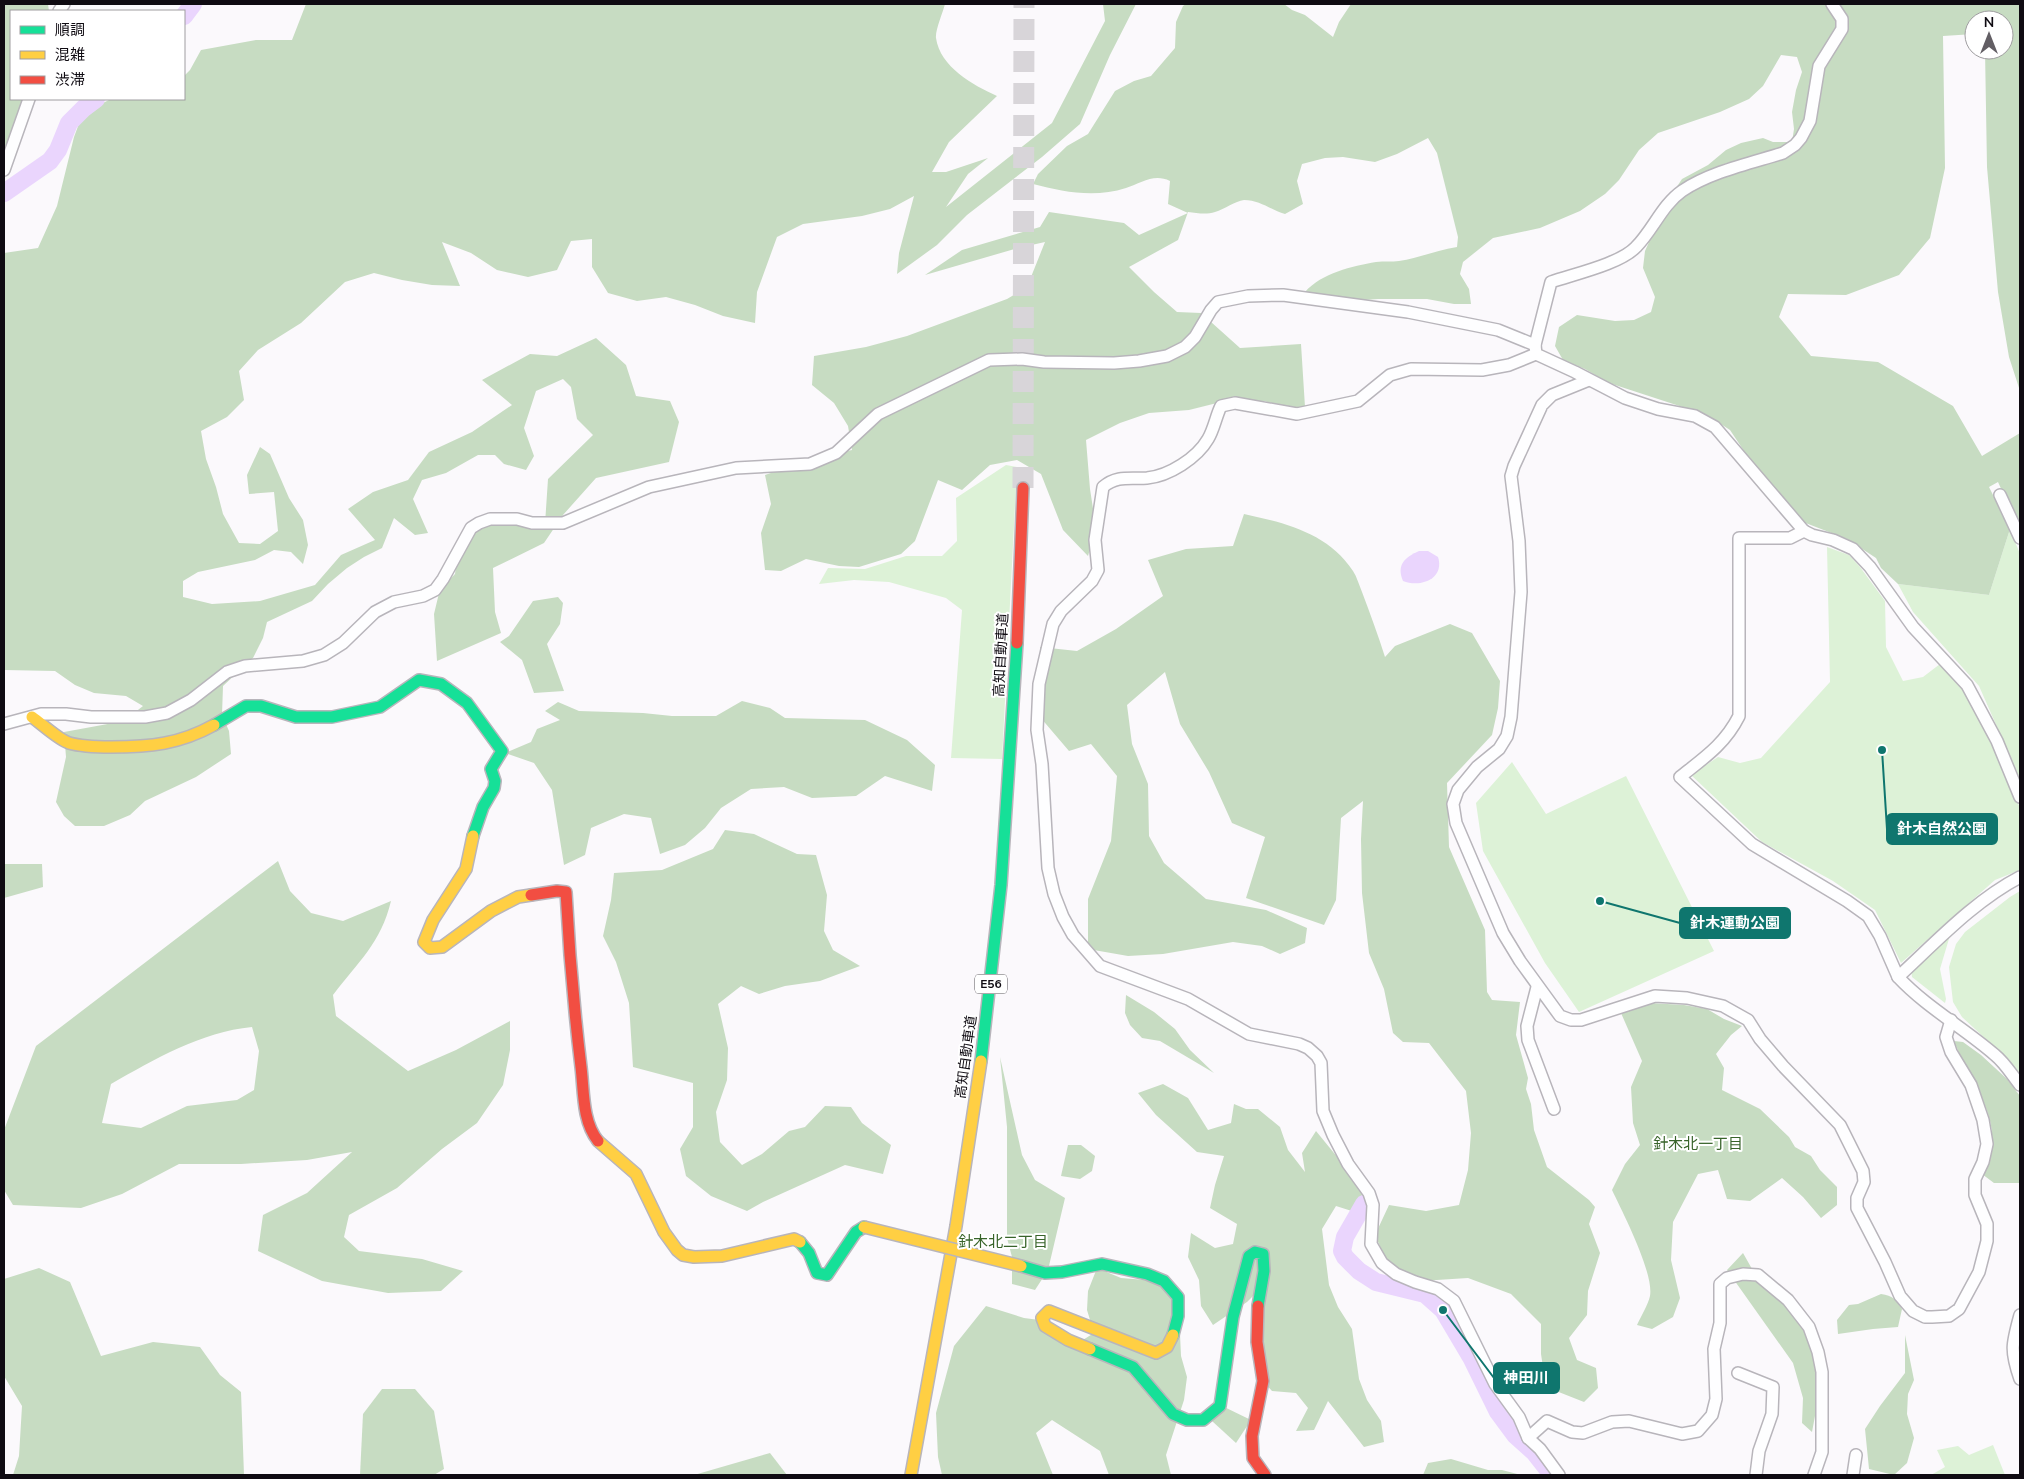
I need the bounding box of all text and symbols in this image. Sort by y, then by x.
legend [10,10,185,100]
north arrow [1964,10,2014,60]
text: N [1984,13,1994,32]
text: 順調 [55,20,85,40]
text: 混雑 [55,45,85,65]
text: 渋滞 [55,70,85,90]
street label: 高知自動車道 [989,613,1013,697]
callout: 針木自然公園 [1887,814,1997,844]
text: 針木自然公園 [1897,819,1987,839]
callout: 針木運動公園 [1680,908,1790,938]
text: 針木運動公園 [1690,913,1780,933]
road number: E56 [975,974,1007,994]
street label: 高知自動車道 [951,1014,981,1100]
district label: 針木北一丁目 [1653,1134,1743,1154]
district label: 針木北二丁目 [958,1232,1048,1252]
callout: 神田川 [1494,1363,1559,1393]
text: 神田川 [1502,1368,1549,1388]

